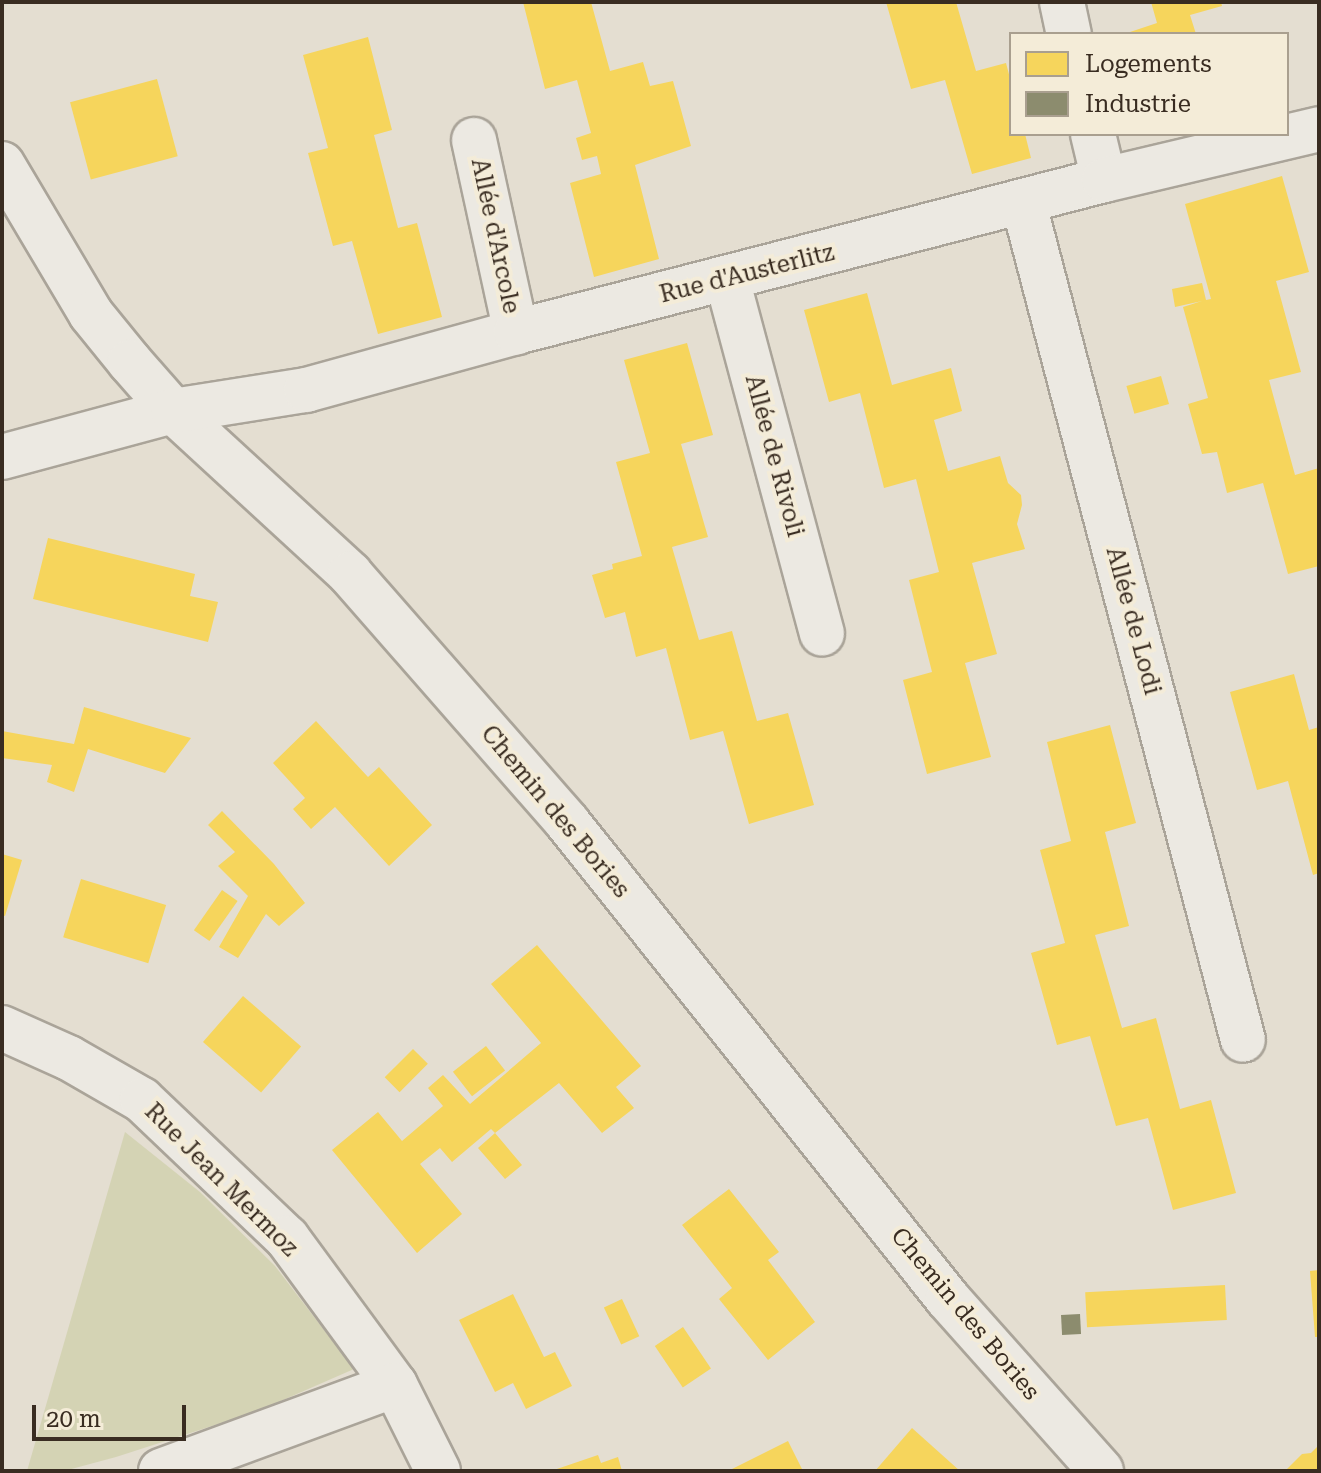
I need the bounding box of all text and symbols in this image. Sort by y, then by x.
legend [1009,32,1289,136]
text: Logements [1085,50,1212,78]
text: Industrie [1085,90,1191,118]
street label: Allée d'Arcole [465,156,525,316]
street label: Rue d'Austerlitz [657,238,837,310]
street label: Allée de Rivoli [739,372,809,540]
street label: Allée de Lodi [1099,544,1167,698]
street label: Chemin des Bories [475,720,635,904]
street label: Rue Jean Mermoz [138,1097,304,1263]
street label: Chemin des Bories [885,1222,1045,1406]
scale bar [36,1389,190,1439]
text: 20 m [46,1405,101,1433]

